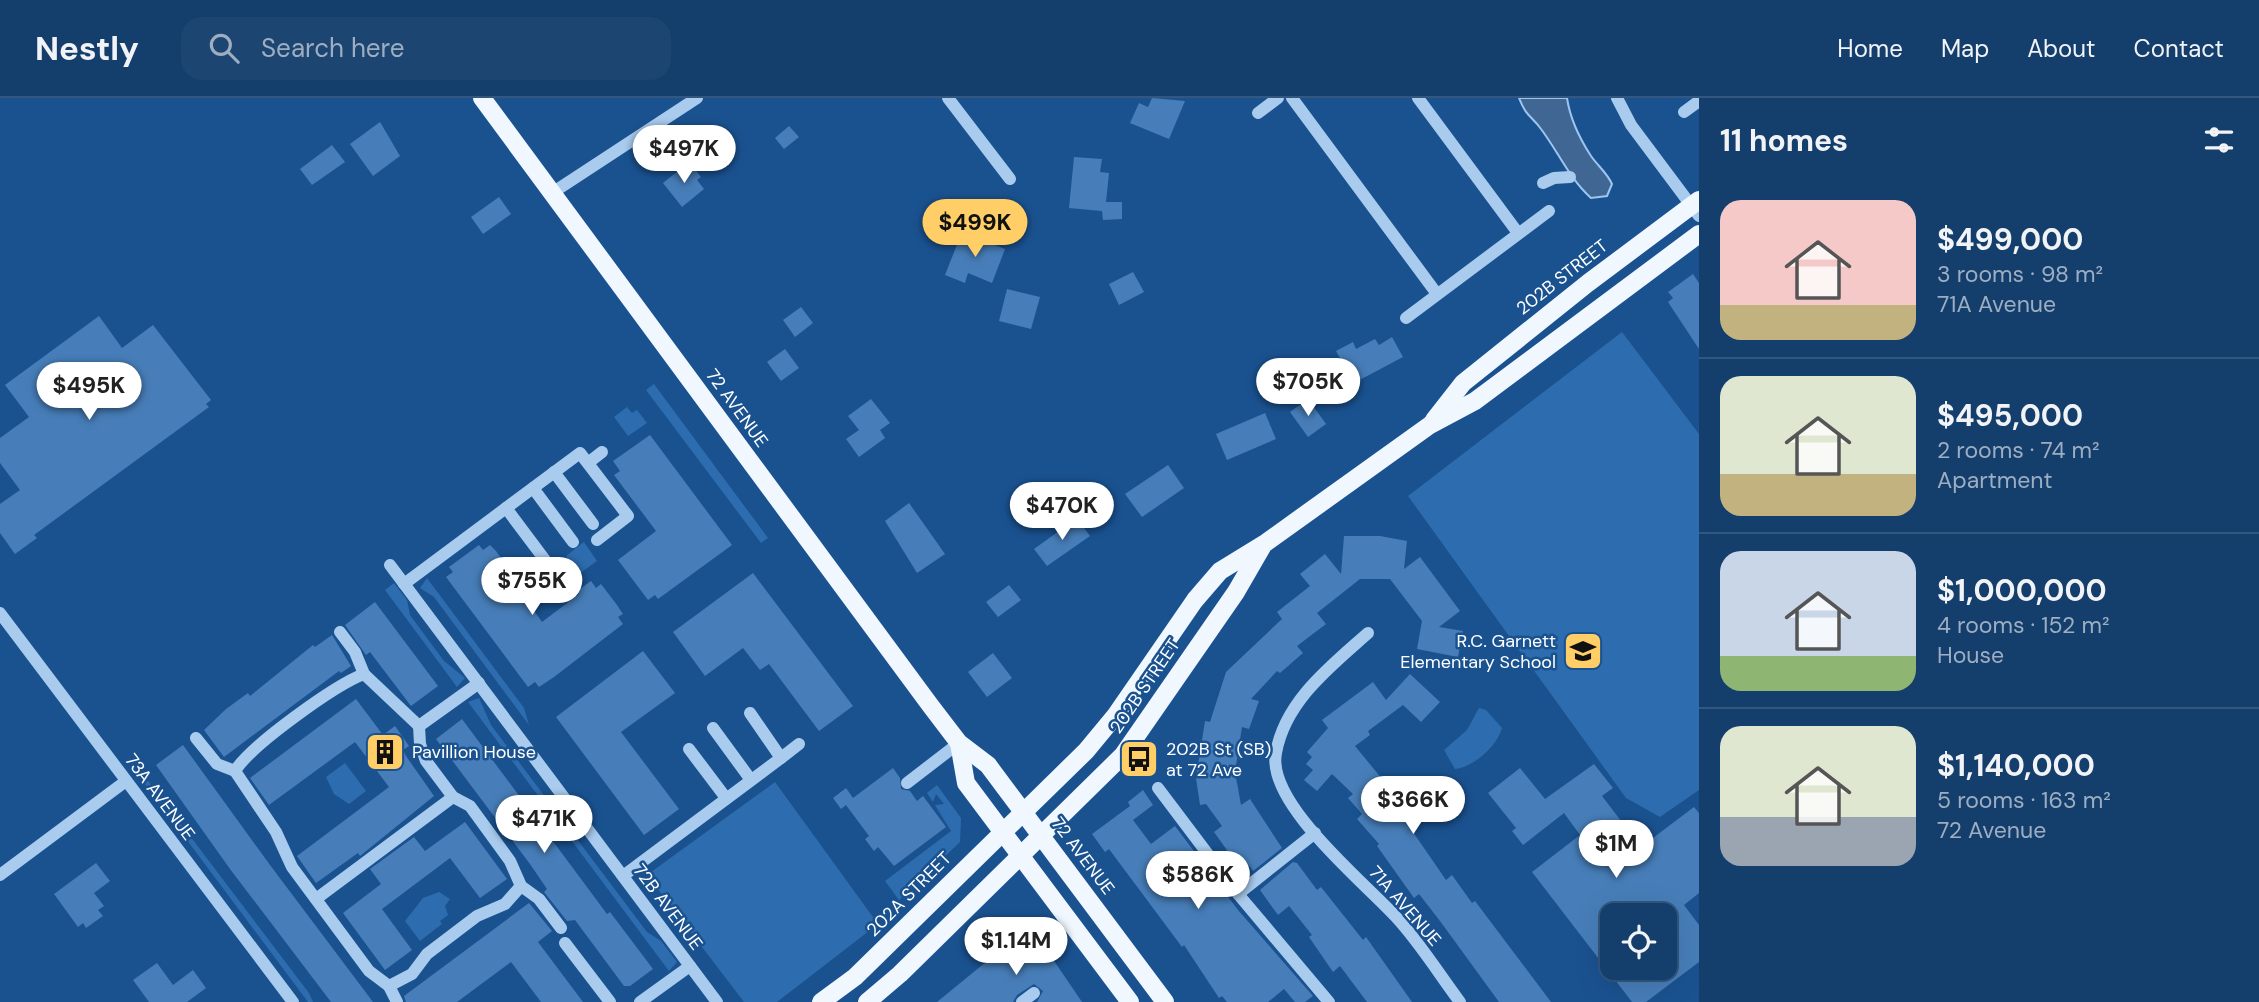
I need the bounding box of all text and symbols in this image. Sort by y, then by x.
search box [181,17,671,80]
text: Nestly [35,27,139,70]
icon: search [205,29,243,67]
text: Search here [261,31,405,65]
text: Home [1837,33,1903,64]
text: Map [1941,33,1989,64]
text: About [2027,33,2096,64]
text: Contact [2134,33,2224,64]
text: 11 homes [1720,121,1848,160]
icon: filters [2200,121,2238,159]
pin: $497K [635,126,733,185]
text: $497K [649,133,719,163]
pin: $499K [926,200,1024,259]
text: $499K [938,207,1012,237]
text: $499,000 [1937,220,2083,259]
icon: home [1776,228,1860,312]
street label: 202B STREET [1511,234,1613,320]
text: 3 rooms · 98 m² [1937,259,2103,289]
text: 71A Avenue [1937,289,2056,319]
pin: $705K [1259,358,1357,418]
pin: $495K [40,362,138,422]
street label: 72 AVENUE [701,364,773,452]
text: $705K [1272,366,1344,396]
text: $495K [53,370,125,400]
text: $495,000 [1937,396,2083,435]
icon: home [1776,404,1860,488]
text: 2 rooms · 74 m² [1937,435,2100,465]
text: Apartment [1937,465,2052,495]
pin: $470K [1013,482,1111,542]
text: $470K [1026,490,1098,520]
pin: $755K [483,558,581,617]
text: $755K [497,565,567,595]
text: $1,000,000 [1937,571,2107,610]
icon: home [1776,579,1860,663]
text: 4 rooms · 152 m² [1937,610,2110,640]
place label: R.C. Garnett Elementary School [1400,629,1556,674]
school or university icon: R.C. Garnett Elementary School [1562,630,1604,672]
street label: 202B STREET [1104,634,1186,738]
text: House [1937,640,2004,670]
building icon: Pavillion House [364,731,406,773]
place label: 202B St (SB) at 72 Ave [1166,737,1271,782]
bus stop icon: 202B St (SB) at 72 Ave [1118,738,1160,780]
place label: Pavillion House [412,740,536,764]
text: $1,140,000 [1937,746,2095,785]
street label: 73A AVENUE [120,749,200,845]
icon: home [1776,754,1860,838]
pin: $366K [1364,776,1462,836]
text: $366K [1377,784,1449,814]
text: 5 rooms · 163 m² [1937,785,2111,815]
pin: $471K [495,796,593,855]
text: $471K [511,803,577,833]
street label: 72 AVENUE [1046,812,1120,900]
text: 72 Avenue [1937,815,2046,845]
pin: $1M [1582,820,1650,880]
text: $1M [1595,828,1637,858]
street label: 202A STREET [861,846,957,942]
pin: $586K [1149,852,1247,911]
street label: 72B AVENUE [628,859,708,955]
text: $586K [1162,859,1234,889]
street label: 71A AVENUE [1364,861,1446,951]
map controls [1600,903,1677,980]
button: locate [1600,903,1677,980]
pin: $1.14M [959,918,1073,977]
text: $1.14M [980,925,1052,955]

